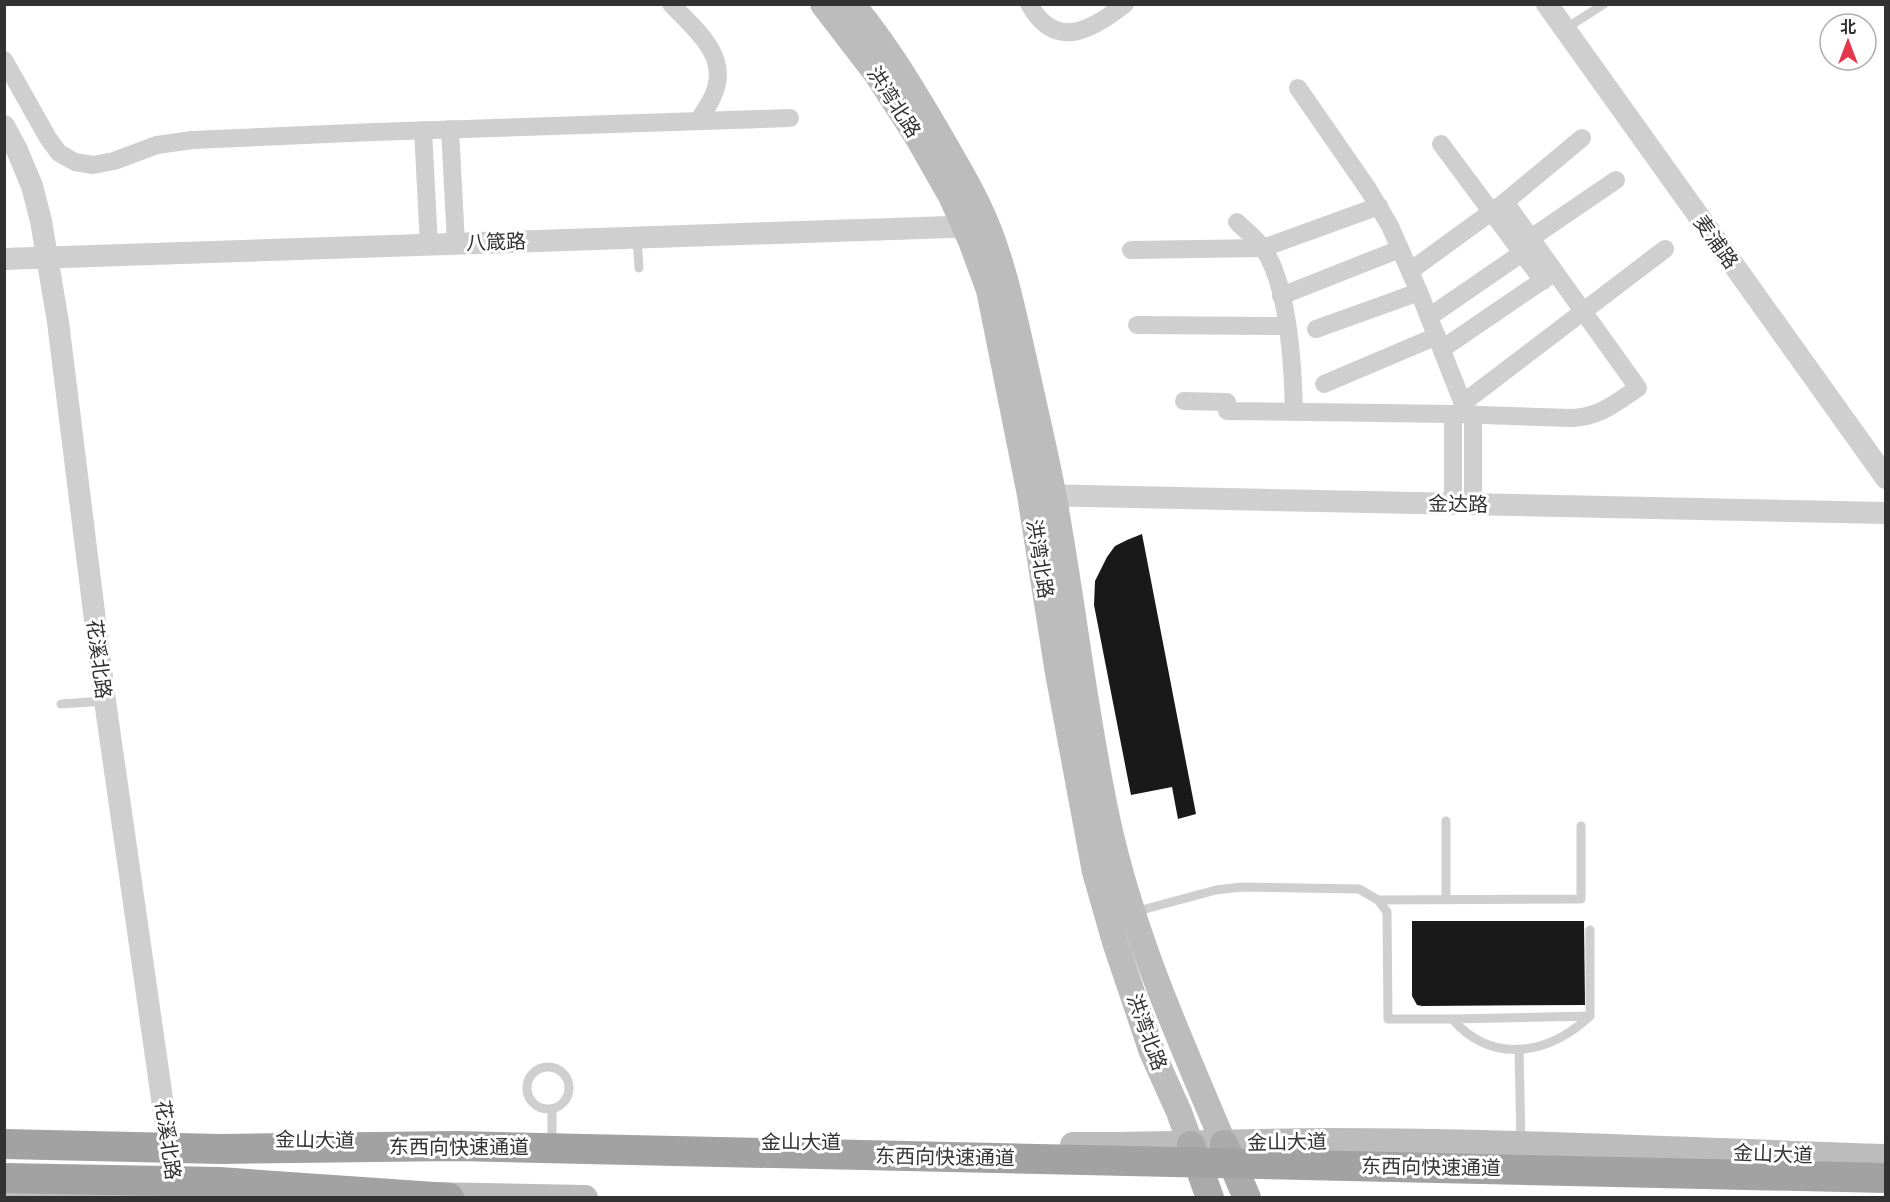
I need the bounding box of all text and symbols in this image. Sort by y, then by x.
north arrow [1818,12,1878,72]
text: 北 [1840,16,1856,38]
street label: 洪湾北路 [861,61,928,143]
street label: 麦浦路 [1688,210,1745,274]
street label: 八箴路 [466,227,526,256]
street label: 金达路 [1428,489,1488,518]
street label: 洪湾北路 [1021,517,1060,601]
street label: 花溪北路 [81,618,118,700]
street label: 洪湾北路 [1121,990,1174,1074]
street label: 花溪北路 [150,1098,187,1181]
street label: 金山大道 [275,1125,355,1154]
street label: 金山大道 [1247,1127,1327,1156]
street label: 金山大道 [761,1128,841,1155]
street label: 东西向快速通道 [389,1133,529,1160]
street label: 金山大道 [1733,1139,1813,1168]
street label: 东西向快速通道 [875,1142,1015,1171]
street label: 东西向快速通道 [1361,1152,1501,1181]

